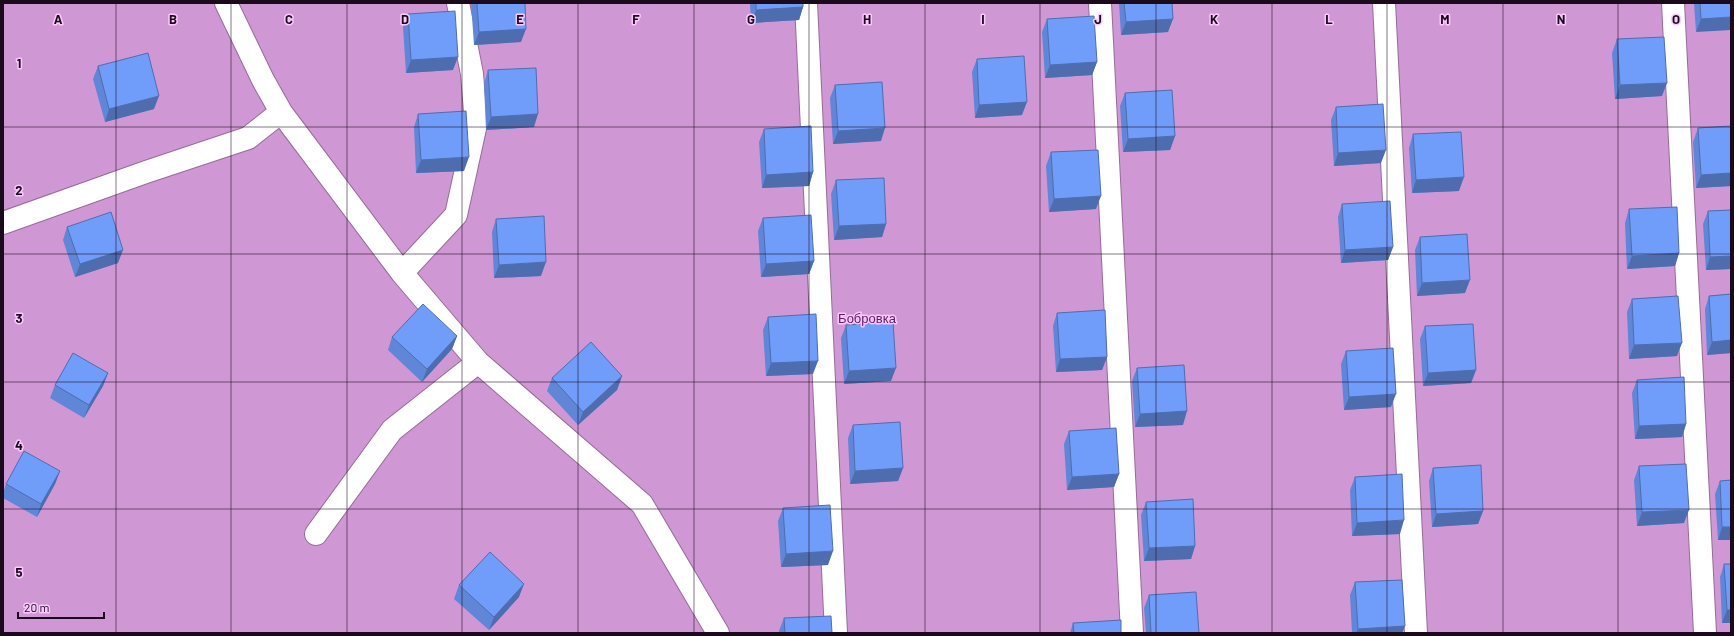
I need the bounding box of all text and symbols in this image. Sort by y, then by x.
text: A [54,11,63,27]
text: B [169,11,177,27]
text: C [285,11,293,27]
text: D [401,11,409,27]
text: E [516,11,524,27]
text: F [632,11,640,27]
text: G [747,11,755,27]
text: H [863,11,871,27]
text: I [981,11,985,27]
text: J [1094,11,1102,27]
text: K [1210,11,1218,27]
text: L [1325,11,1333,27]
text: M [1440,11,1450,27]
text: N [1557,11,1565,27]
text: O [1672,11,1680,27]
text: 1 [17,55,21,71]
text: 2 [15,182,23,198]
text: 3 [15,310,23,326]
park label: Бобровка [838,310,897,326]
text: 4 [15,437,23,453]
text: 5 [15,564,23,580]
scale bar [18,594,104,620]
text: 20 m [24,600,50,614]

